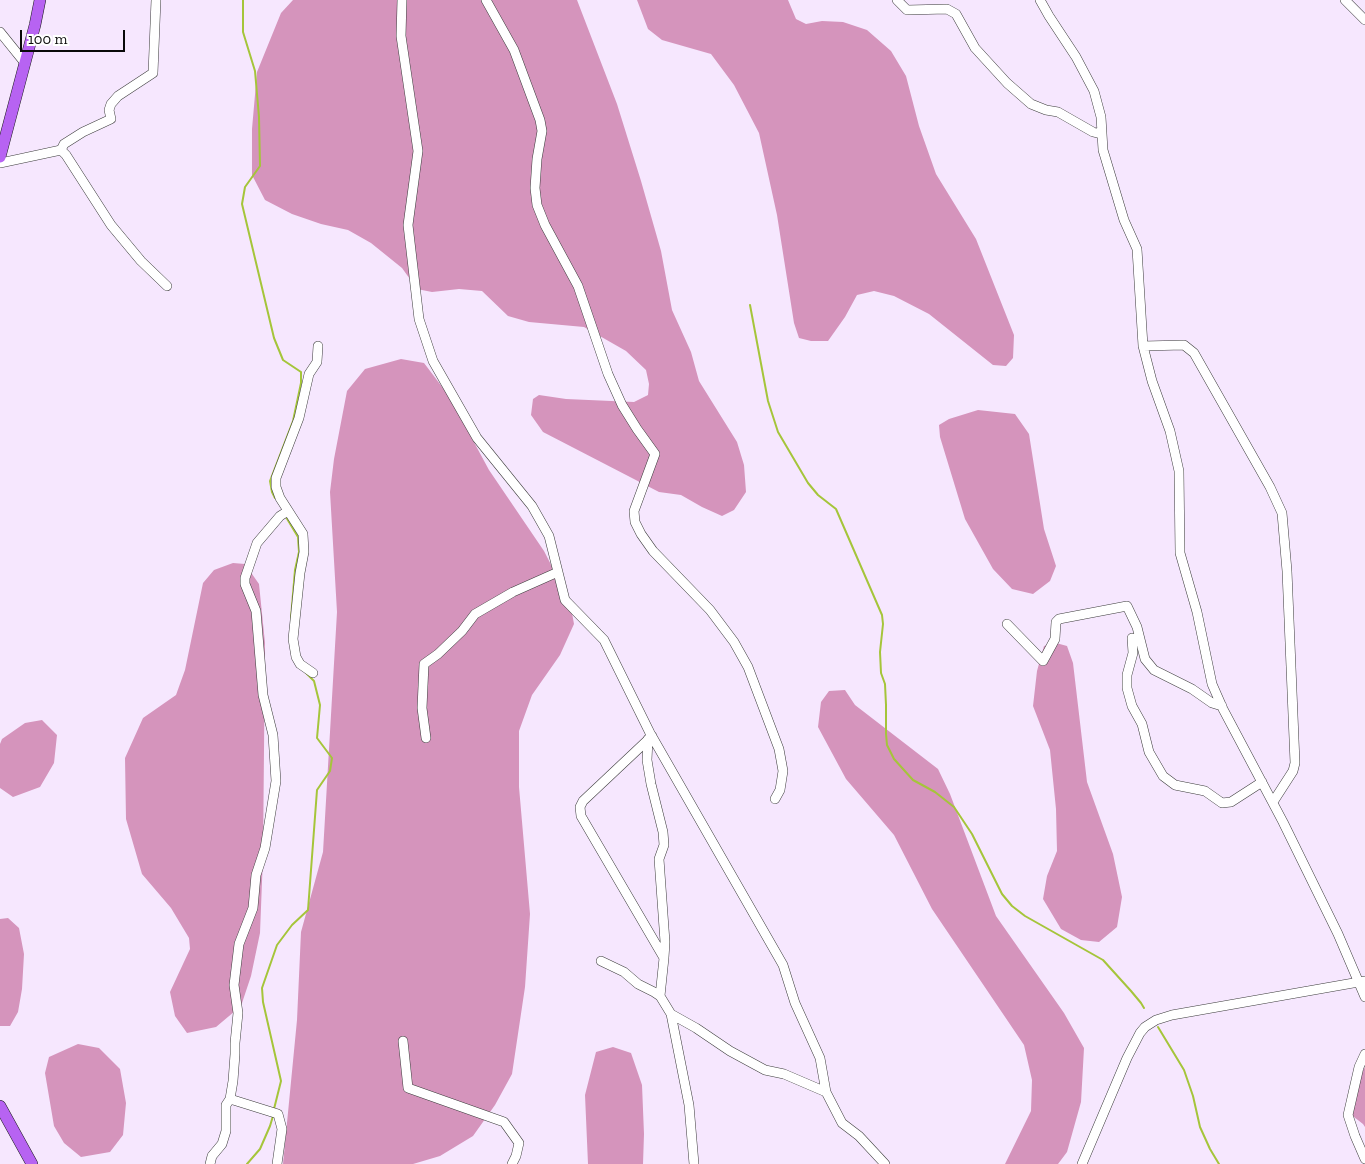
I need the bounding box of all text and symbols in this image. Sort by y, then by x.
scale bar [22,20,128,52]
text: 100 m [28,30,67,48]

